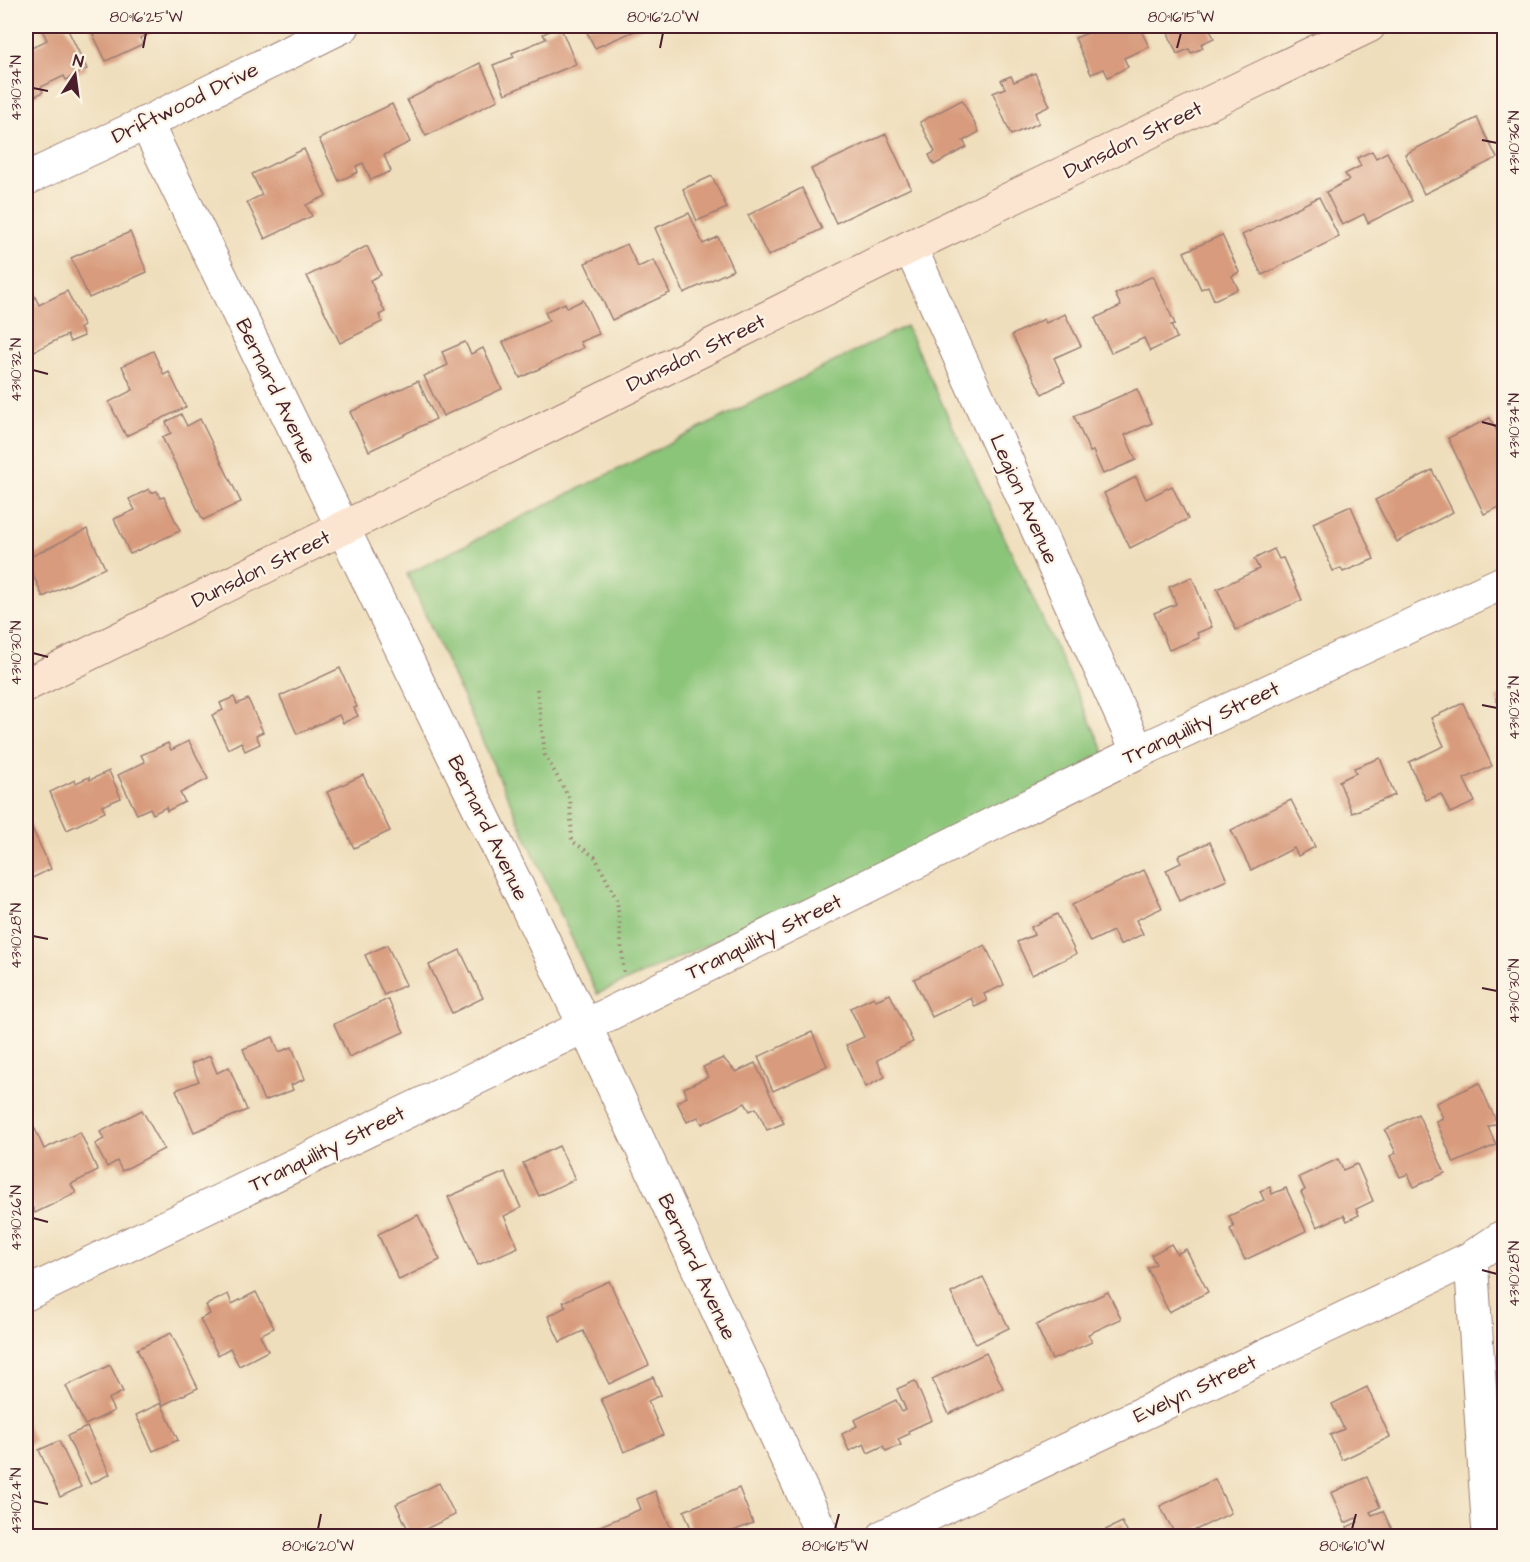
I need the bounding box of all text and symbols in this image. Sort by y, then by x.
text: 80°16'25"W [109,7,183,28]
text: 80°16'20"W [627,7,699,28]
text: 80°16'15"W [1148,7,1214,28]
north arrow [45,45,105,105]
text: N [71,50,86,73]
text: 43°10'34"N [6,55,27,121]
street label: Driftwood Drive [107,55,263,151]
street label: Dunsdon Street [1059,94,1208,186]
text: 43°10'36"N [1504,111,1525,175]
street label: Dunsdon Street [622,307,771,399]
street label: Bernard Avenue [228,314,324,468]
text: 43°10'32"N [6,338,27,402]
text: 43°10'34"N [1504,393,1525,459]
street label: Legion Avenue [981,430,1065,569]
street label: Dunsdon Street [187,523,336,615]
text: 43°10'30"N [6,621,27,686]
street label: Tranquility Street [1118,674,1286,774]
text: 43°10'32"N [1504,676,1525,740]
street label: Bernard Avenue [440,751,536,905]
street label: Tranquility Street [681,886,848,989]
text: 43°10'28"N [6,903,27,969]
text: 43°10'30"N [1504,959,1525,1024]
street label: Tranquility Street [244,1098,411,1201]
text: 43°10'26"N [6,1185,27,1251]
street label: Bernard Avenue [650,1189,744,1345]
text: 43°10'28"N [1504,1241,1525,1307]
street label: Evelyn Street [1129,1347,1263,1432]
text: 43°10'24"N [6,1468,27,1534]
text: 80°16'20"W [282,1536,354,1557]
text: 80°16'15"W [802,1536,868,1557]
text: 80°16'10"W [1319,1536,1385,1557]

